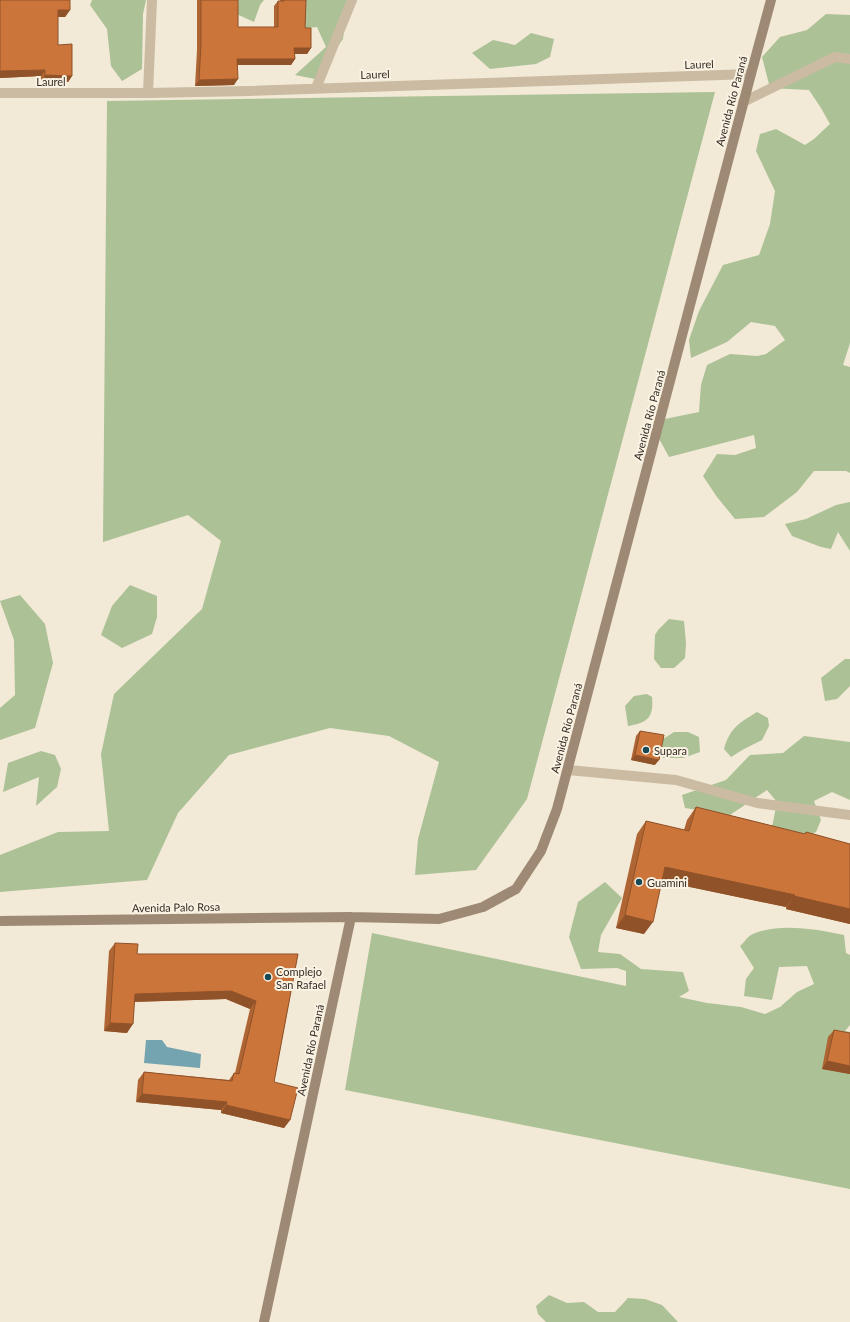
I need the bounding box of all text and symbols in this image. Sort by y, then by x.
street label: Avenida Río Paraná [713,54,749,148]
street label: Laurel [684,57,714,71]
street label: Laurel [360,67,390,81]
street label: Laurel [36,75,66,88]
street label: Avenida Río Paraná [631,368,667,462]
street label: Avenida Río Paraná [548,681,584,775]
place label: Supara [654,744,687,757]
marker: Supara [641,745,651,755]
place label: Guamini [647,876,687,889]
marker: Guamini [634,877,644,887]
street label: Avenida Palo Rosa [132,900,220,914]
place label: Complejo San Rafael [276,965,326,991]
marker: Complejo San Rafael [263,972,273,982]
street label: Avenida Río Paraná [294,1003,326,1097]

